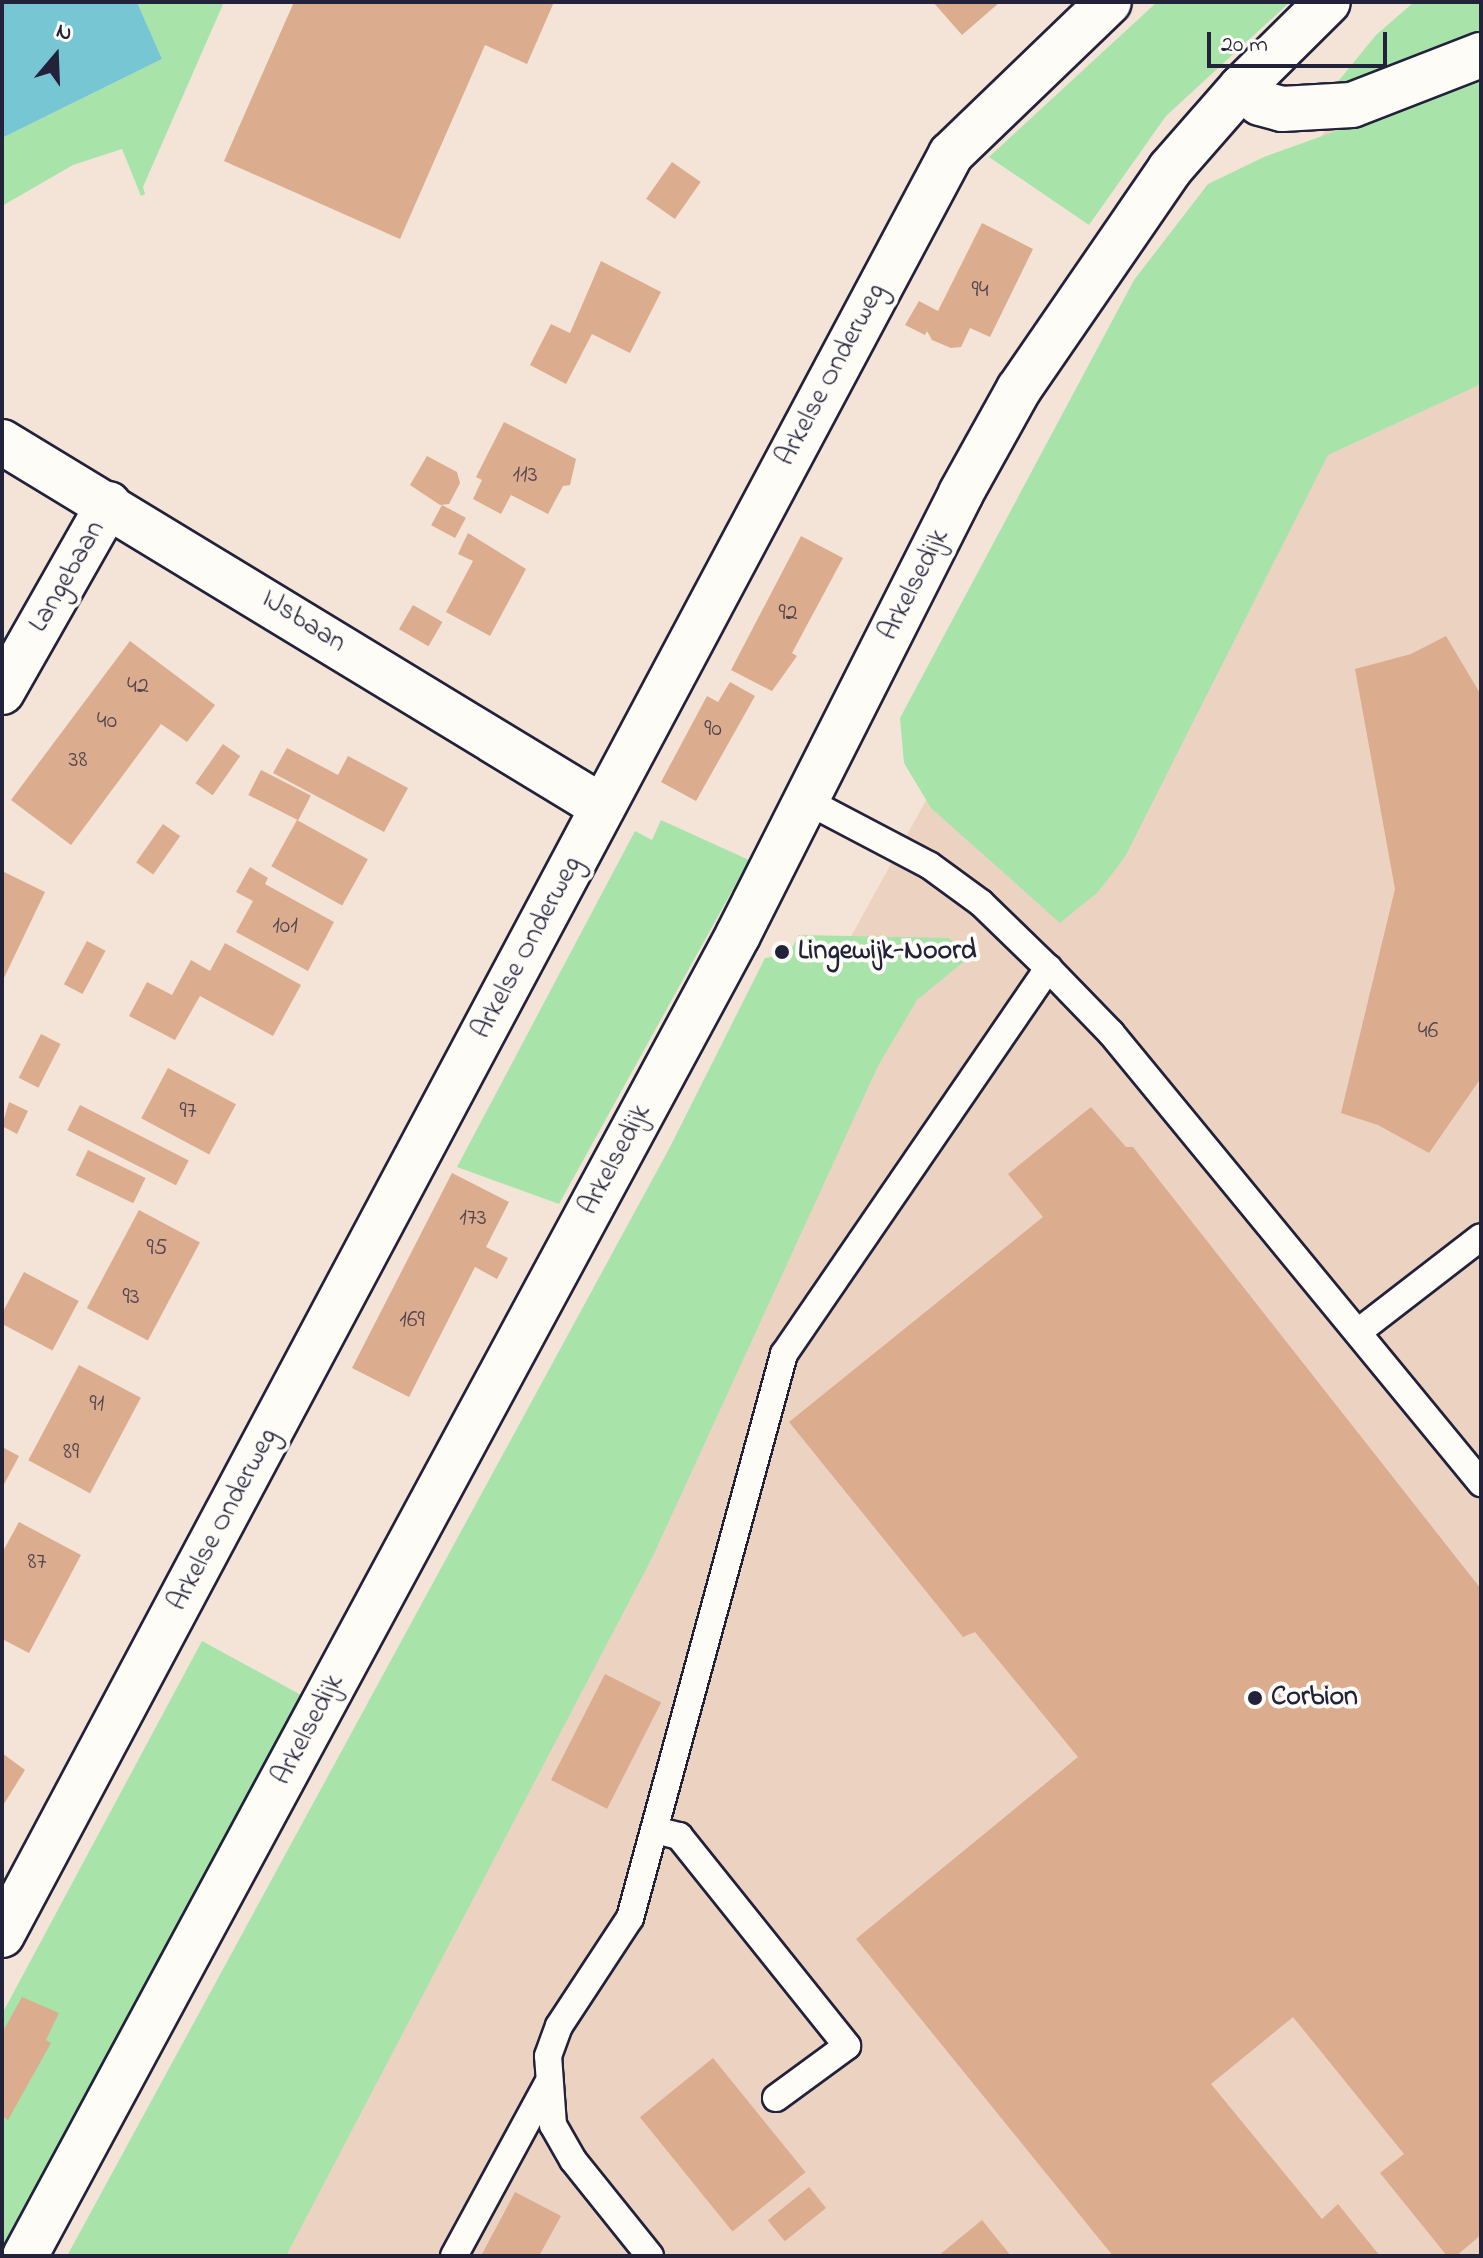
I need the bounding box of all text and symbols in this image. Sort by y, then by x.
north arrow [16,16,96,96]
text: N [52,16,76,51]
scale bar [1211,16,1391,66]
text: 20 m [1221,28,1268,63]
house number: 94 [971,277,989,305]
street label: Arkelse Onderweg [770,278,894,472]
house number: 113 [512,462,538,490]
street label: Langebaan [23,515,113,639]
street label: Arkelsedijk [873,524,957,646]
street label: IJsbaan [255,583,351,661]
house number: 92 [778,600,798,628]
house number: 42 [127,673,149,701]
house number: 40 [97,708,117,736]
house number: 90 [704,716,722,744]
house number: 38 [69,747,87,775]
street label: Arkelse Onderweg [466,851,590,1045]
house number: 101 [272,913,298,941]
place label: Lingewijk-Noord [798,935,977,969]
marker: Lingewijk-Noord [773,943,791,961]
house number: 46 [1418,1018,1438,1046]
house number: 97 [179,1098,197,1126]
street label: Arkelsedijk [573,1099,659,1221]
house number: 173 [459,1205,487,1233]
house number: 95 [147,1235,167,1263]
house number: 93 [122,1284,140,1312]
house number: 169 [399,1307,425,1335]
house number: 91 [90,1391,104,1419]
street label: Arkelse Onderweg [162,1423,286,1617]
house number: 89 [63,1439,79,1467]
house number: 87 [28,1549,46,1577]
street label: Arkelsedijk [266,1669,352,1791]
place label: Corbion [1271,1681,1358,1715]
marker: Corbion [1246,1689,1264,1707]

